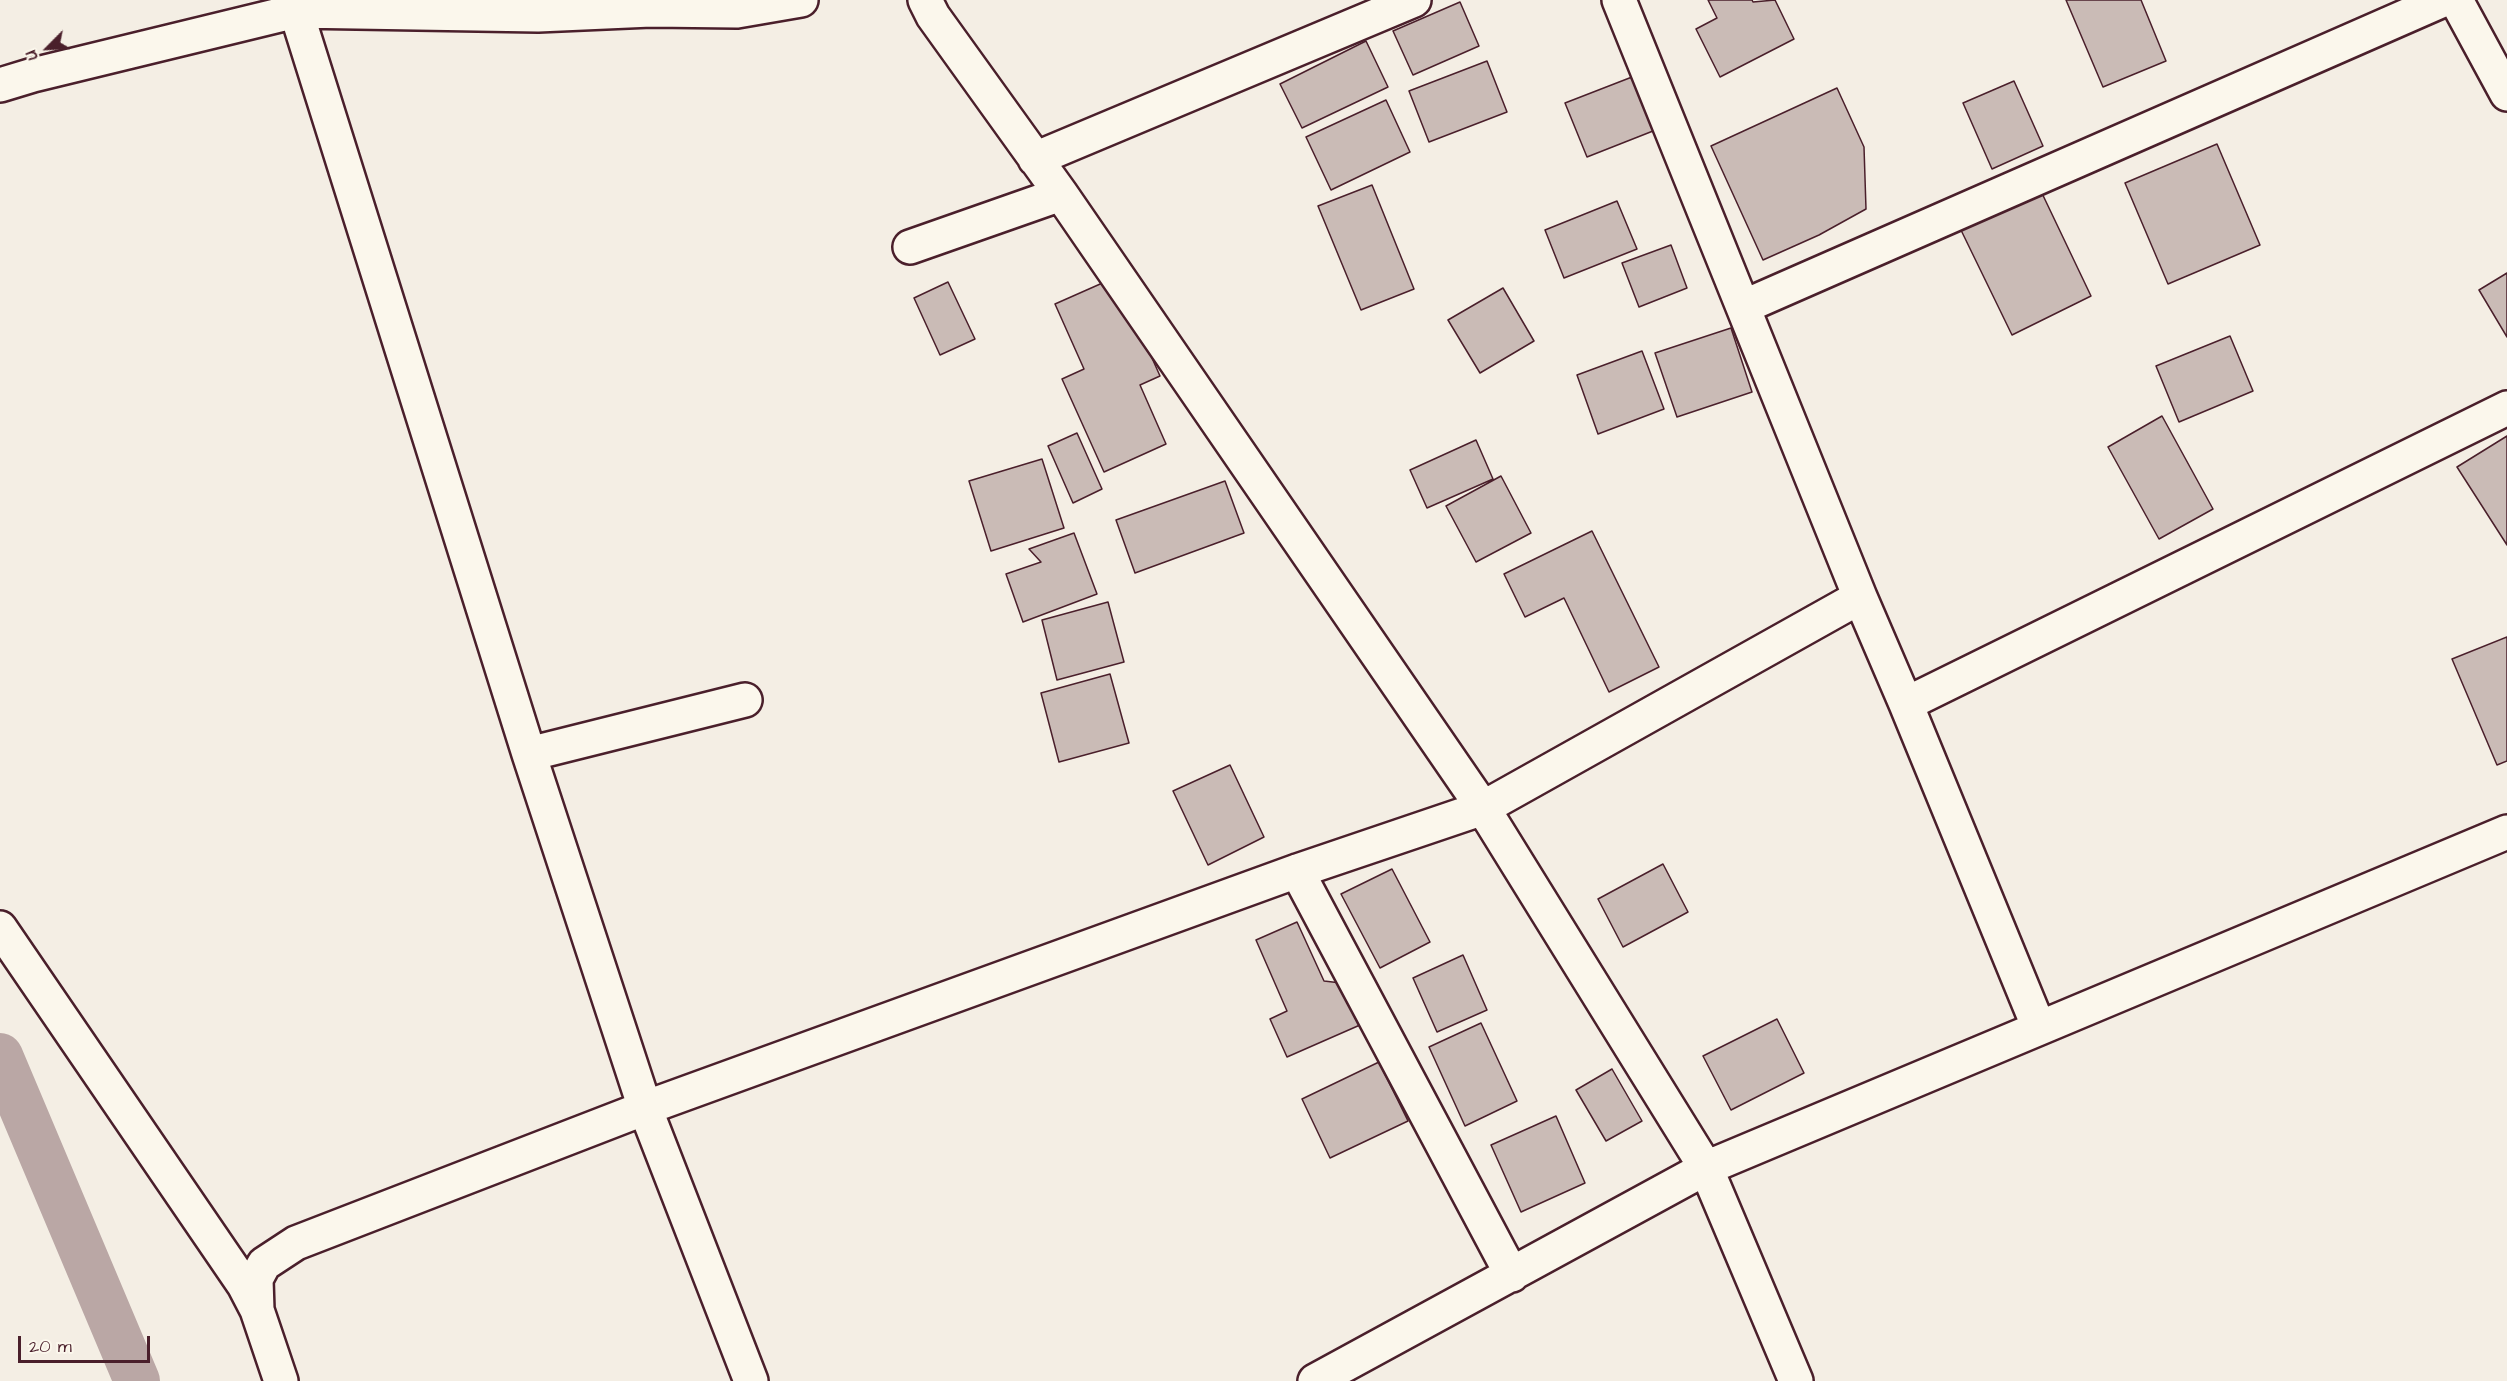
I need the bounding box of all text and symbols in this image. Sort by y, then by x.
north arrow [18,18,78,78]
text: U [20,47,43,64]
scale bar [21,1324,153,1362]
text: 20 m [29,1334,72,1359]

